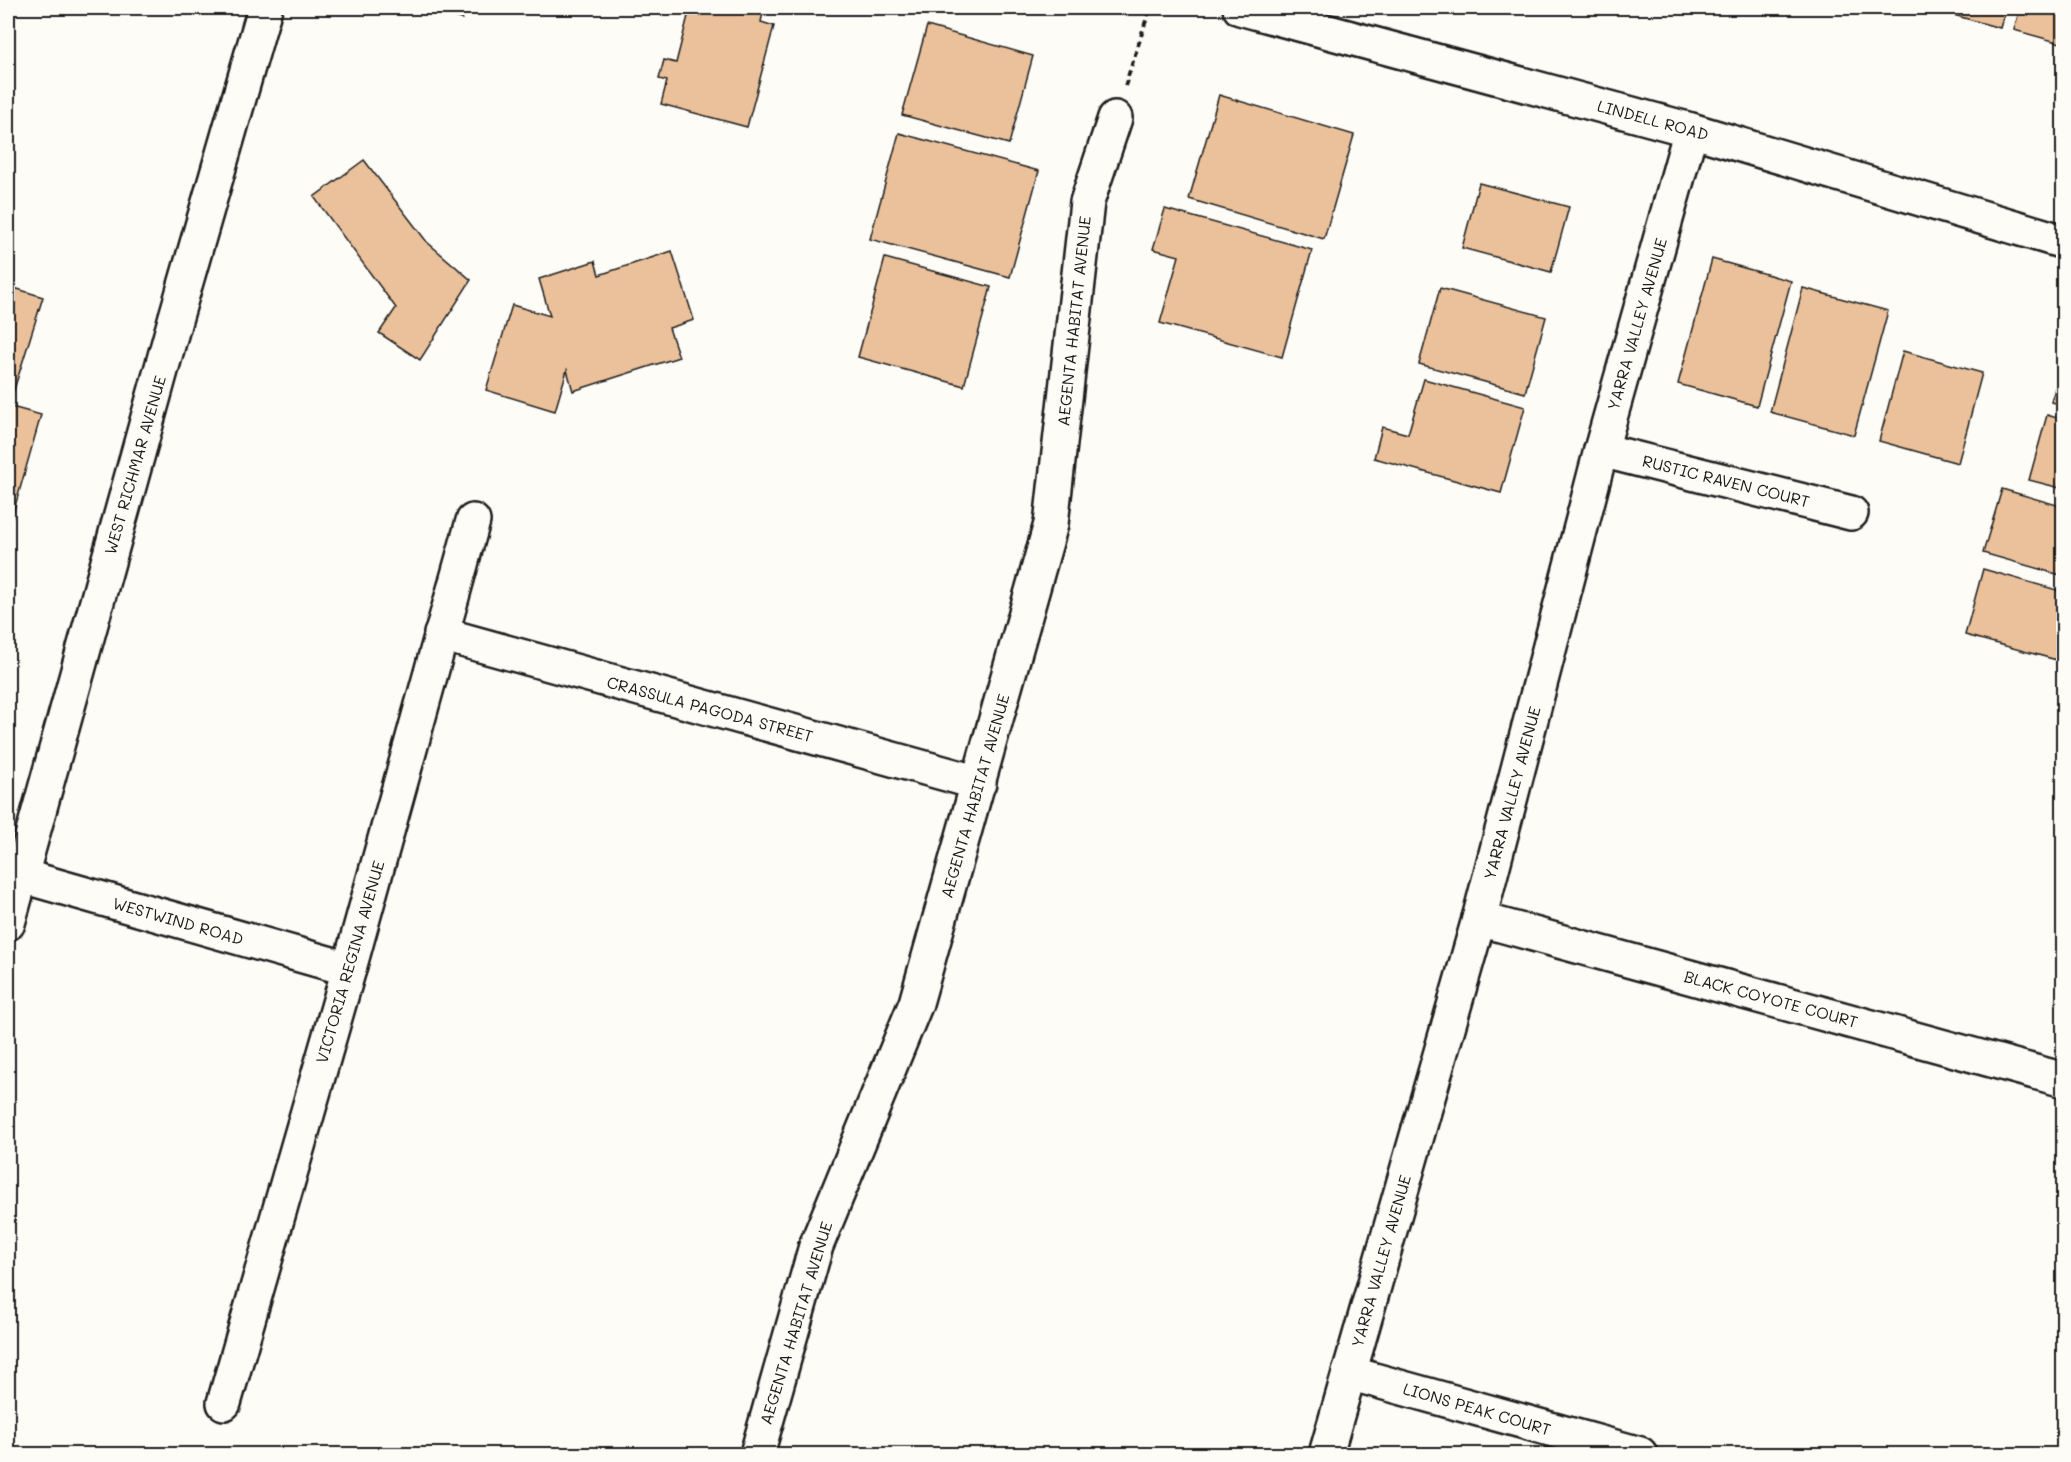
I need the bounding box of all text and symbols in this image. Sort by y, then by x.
street label: LINDELL ROAD [1595,95,1711,144]
street label: AEGENTA HABITAT AVENUE [1052,215,1095,427]
street label: YARRA VALLEY AVENUE [1602,235,1671,413]
street label: WEST RICHMAR AVENUE [99,373,170,557]
street label: RUSTIC RAVEN COURT [1640,450,1812,511]
street label: CRASSULA PAGODA STREET [605,671,816,746]
street label: AEGENTA HABITAT AVENUE [935,691,1014,900]
street label: YARRA VALLEY AVENUE [1478,704,1545,882]
street label: VICTORIA REGINA AVENUE [311,858,389,1066]
street label: WESTWIND ROAD [110,892,246,949]
street label: BLACK COYOTE COURT [1682,965,1860,1032]
street label: YARRA VALLEY AVENUE [1346,1172,1415,1350]
street label: AEGENTA HABITAT AVENUE [755,1219,836,1427]
street label: LIONS PEAK COURT [1401,1377,1554,1440]

